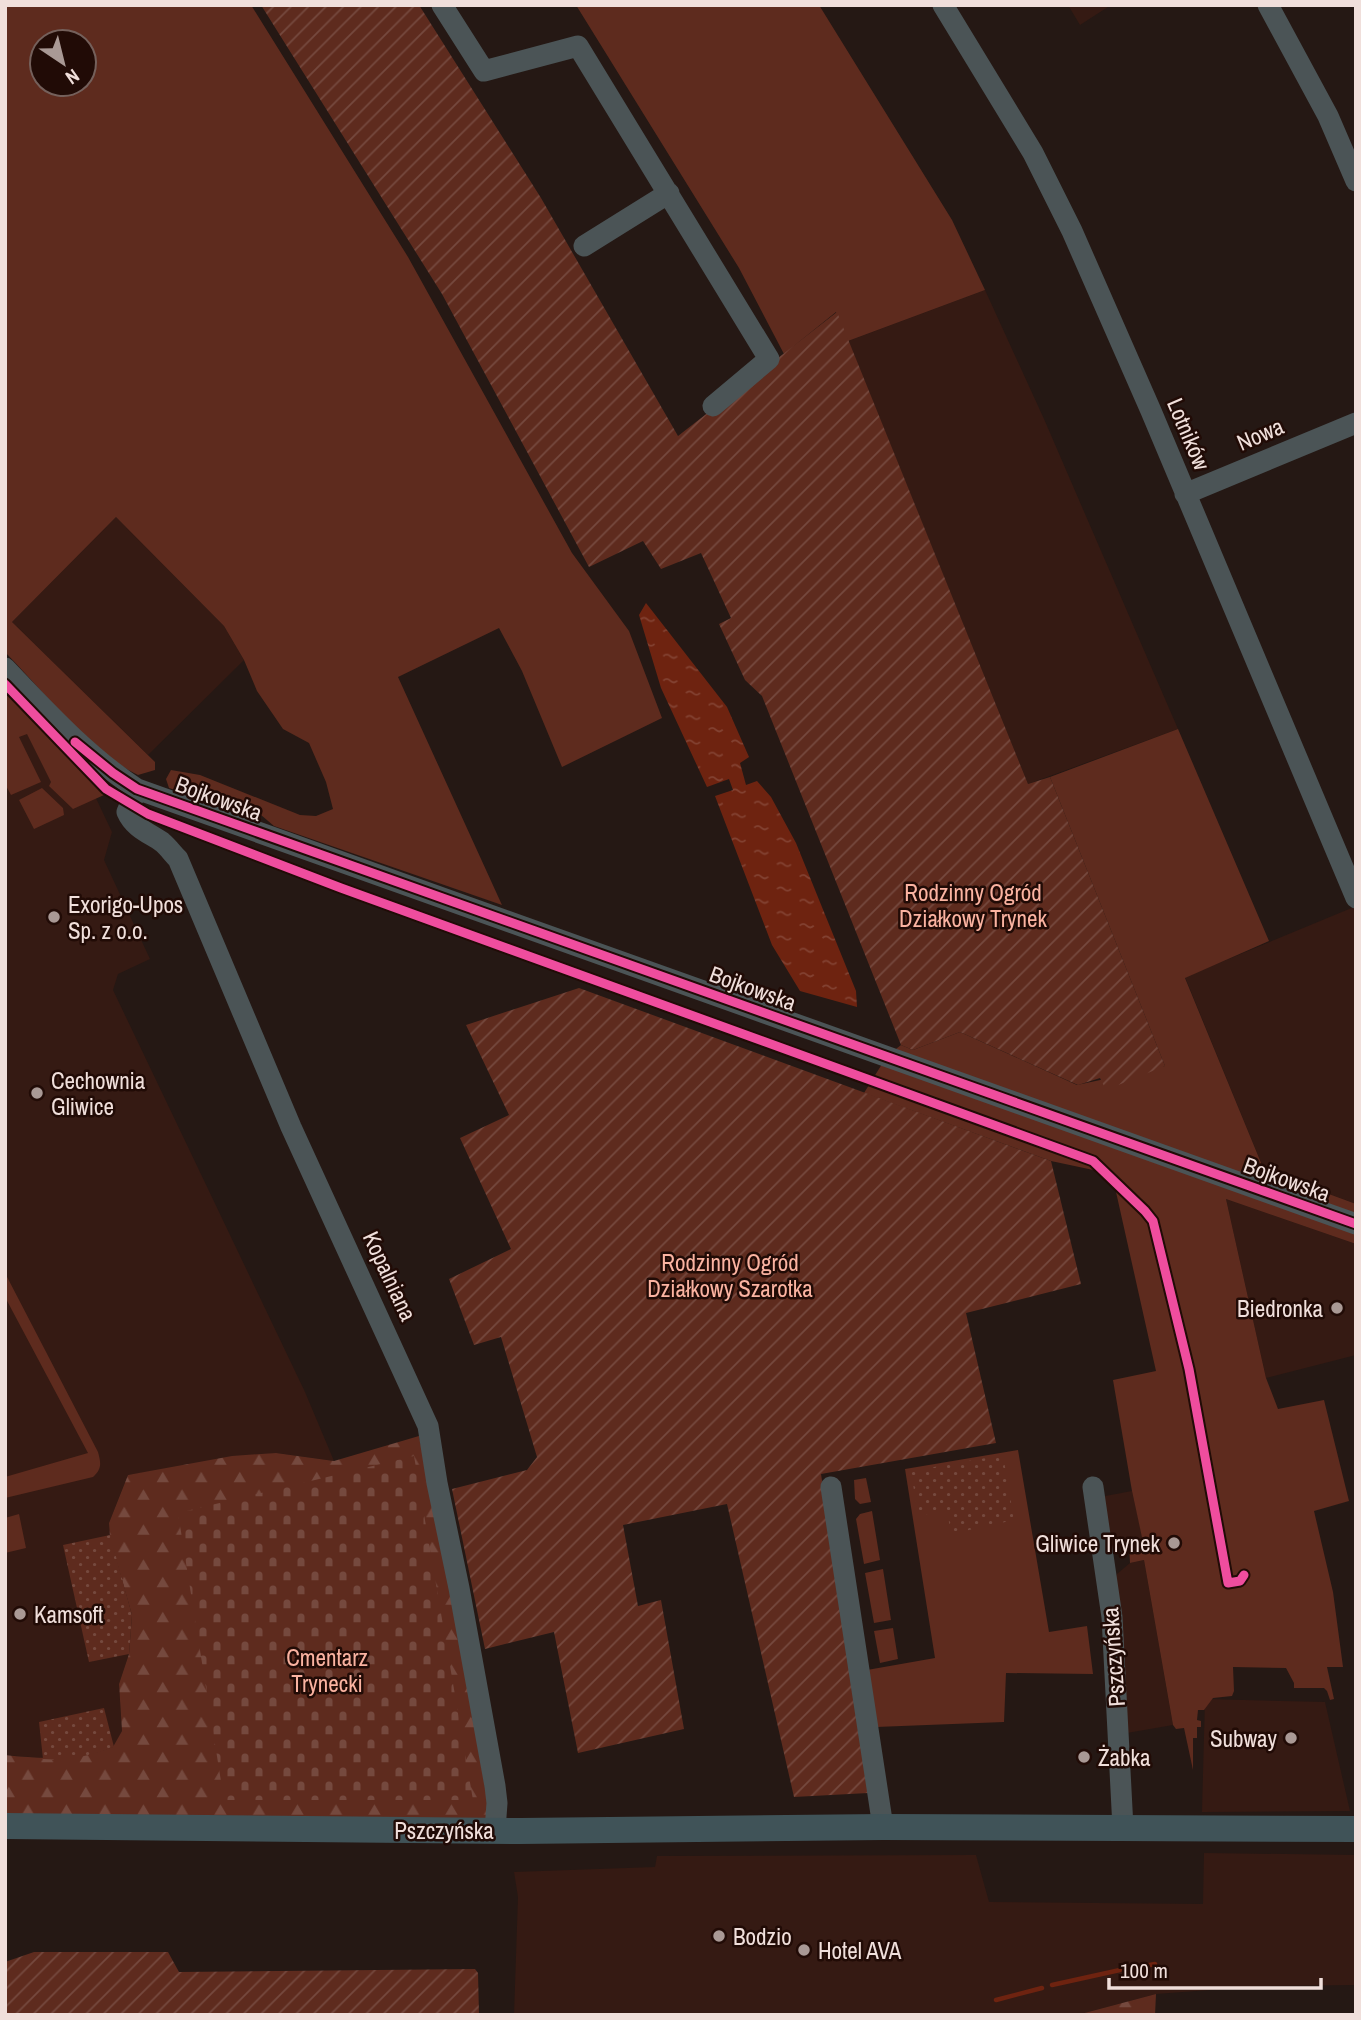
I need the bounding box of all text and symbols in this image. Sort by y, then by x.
north arrow [28,28,98,98]
text: N [61,63,85,91]
street label: Lotników [1160,393,1218,475]
street label: Nowa [1232,410,1289,458]
street label: Bojkowska [171,768,267,828]
park label: Rodzinny Ogród Działkowy Trynek [899,877,1047,934]
place label: Exorigo-Upos Sp. z o.o. [68,889,183,946]
marker: Exorigo-Upos Sp. z o.o. [46,909,62,925]
street label: Bojkowska [705,958,801,1018]
place label: Cechownia Gliwice [51,1065,146,1122]
marker: Cechownia Gliwice [29,1085,45,1101]
street label: Bojkowska [1239,1149,1335,1209]
street label: Kopalniana [356,1226,424,1326]
park label: Rodzinny Ogród Działkowy Szarotka [647,1247,813,1304]
place label: Biedronka [1237,1293,1324,1324]
marker: Biedronka [1329,1300,1345,1316]
place label: Gliwice Trynek [1035,1528,1161,1559]
marker: Gliwice Trynek [1166,1535,1182,1551]
place label: Kamsoft [34,1599,103,1630]
marker: Kamsoft [12,1606,28,1622]
street label: Pszczyńska [1094,1606,1132,1708]
park label: Cmentarz Trynecki [286,1642,368,1699]
place label: Subway [1210,1723,1278,1754]
marker: Subway [1283,1730,1299,1746]
place label: Żabka [1098,1742,1151,1773]
marker: Żabka [1076,1749,1092,1765]
street label: Pszczyńska [394,1815,494,1846]
place label: Bodzio [733,1921,792,1952]
marker: Bodzio [711,1928,727,1944]
place label: Hotel AVA [818,1935,902,1966]
marker: Hotel AVA [796,1942,812,1958]
scale bar [1109,1946,1321,1990]
text: 100 m [1120,1956,1168,1985]

